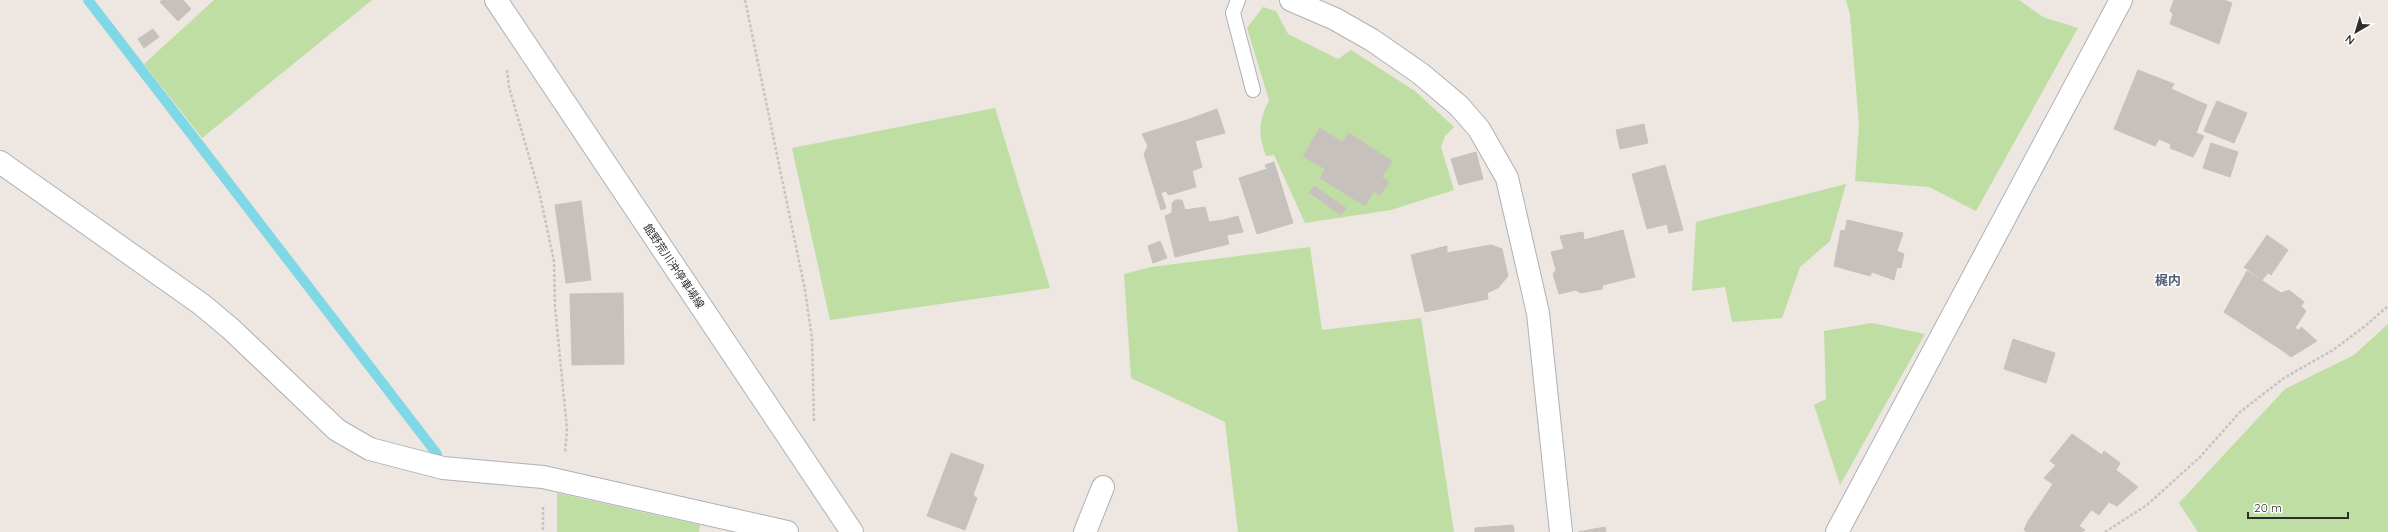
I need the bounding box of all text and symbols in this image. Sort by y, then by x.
north arrow [2336,12,2376,52]
text: N [2342,32,2357,48]
street label: 館野荒川沖停車場線 [641,221,707,311]
district label: 梶内 [2155,272,2181,288]
scale bar [2248,494,2348,520]
text: 20 m [2254,500,2282,515]

